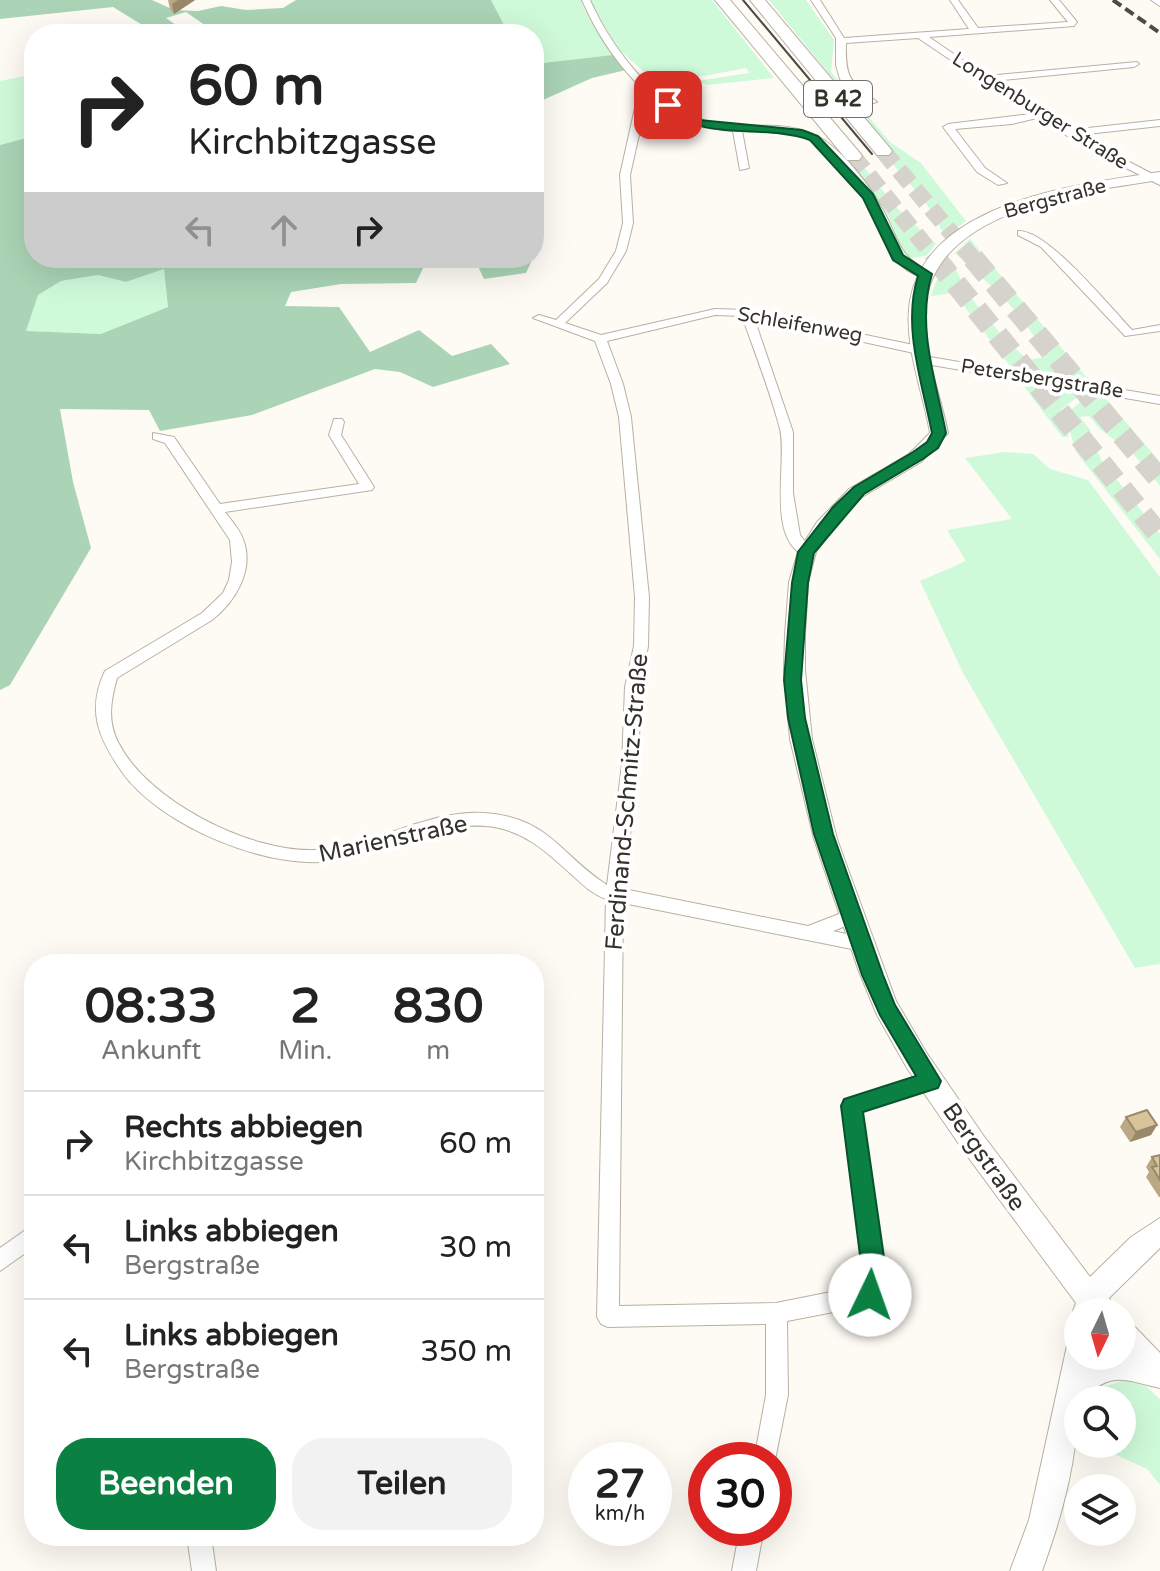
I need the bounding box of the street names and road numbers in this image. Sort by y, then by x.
street label: Longenburger Straße [948,47,1132,175]
road number: B 42 [804,81,872,117]
street label: Bergstraße [1001,174,1109,224]
street label: Schleifenweg [736,302,864,348]
street label: Petersbergstraße [959,354,1125,404]
street label: Ferdinand-Schmitz-Straße [600,652,654,952]
street label: Marienstraße [316,809,470,869]
street label: Bergstraße [936,1097,1032,1217]

